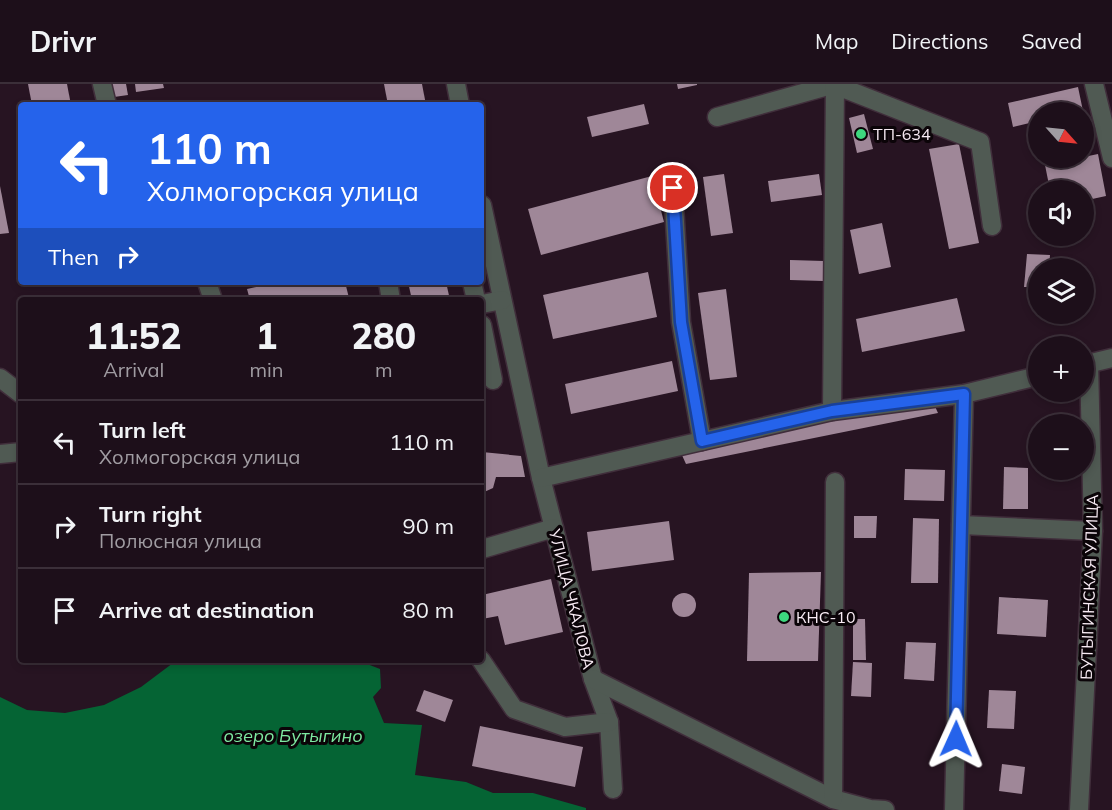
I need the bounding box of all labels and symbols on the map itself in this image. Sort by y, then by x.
north arrow [1028,102,1094,168]
place label: ТП-634 [873,124,931,144]
marker: ТП-634 [854,127,868,141]
pin [647,162,698,213]
street label: БУТЫГИНСКАЯ УЛИЦА [1076,494,1102,680]
street label: УЛИЦА ЧКАЛОВА [545,526,599,671]
place label: КНС-10 [796,607,856,627]
marker: КНС-10 [777,610,791,624]
position arrow [924,707,988,771]
water label: озеро Бутыгино [223,724,363,747]

